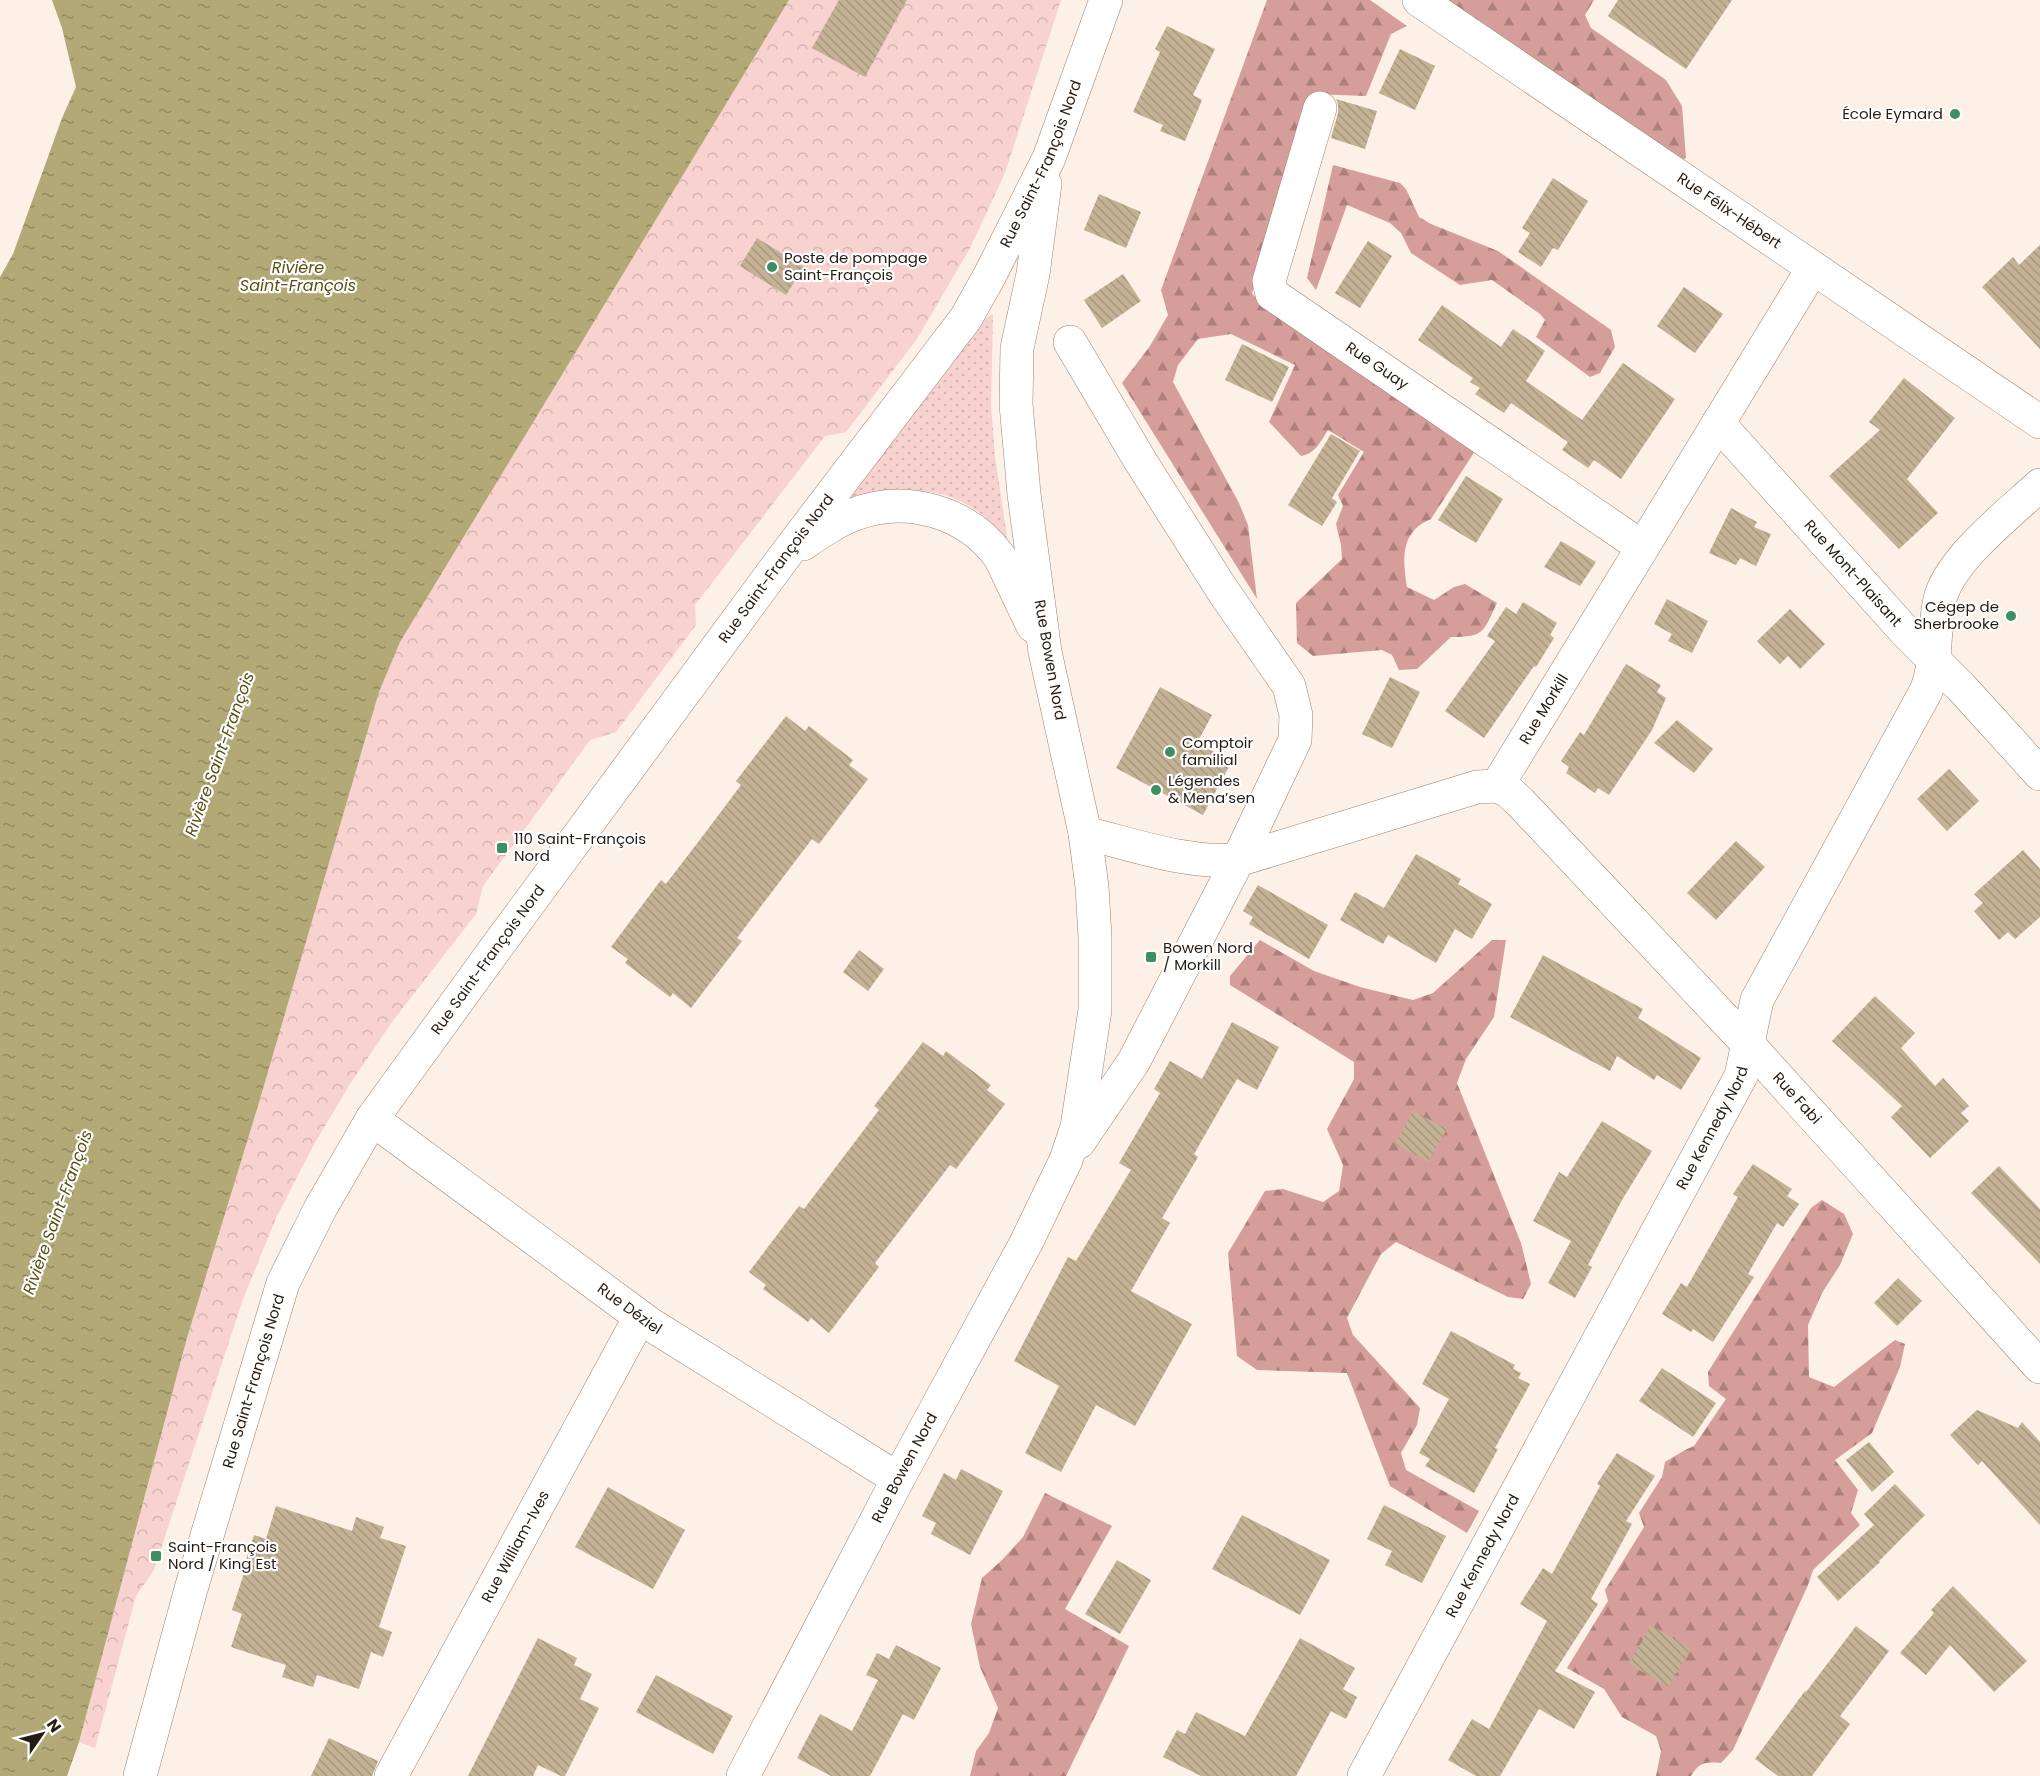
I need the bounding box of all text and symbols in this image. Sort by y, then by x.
street label: Rue Saint-François Nord [995,77,1086,251]
place label: École Eymard [1842,103,1943,124]
marker: École Eymard [1948,107,1962,121]
street label: Rue Félix-Hébert [1673,167,1786,253]
place label: Poste de pompage Saint-François [784,247,927,285]
water label: Rivière Saint-François [240,256,356,297]
marker: Poste de pompage Saint-François [765,260,779,274]
street label: Rue Guay [1342,336,1413,395]
street label: Rue Saint-François Nord [713,489,838,647]
street label: Rue Mont-Plaisant [1800,515,1907,631]
place label: Cégep de Sherbrooke [1914,596,1999,634]
street label: Rue Bowen Nord [1030,598,1071,722]
marker: Cégep de Sherbrooke [2004,609,2018,623]
water label: Rivière Saint-François [179,669,260,840]
street label: Rue Morkill [1514,670,1573,748]
place label: Comptoir familial [1182,732,1254,770]
marker: Comptoir familial [1163,745,1177,759]
place label: Légendes & Mena’sen [1168,770,1255,808]
marker: Légendes & Mena’sen [1149,783,1163,797]
place label: 110 Saint-François Nord [514,828,646,866]
marker: 110 Saint-François Nord [495,841,509,855]
street label: Rue Saint-François Nord [426,880,549,1039]
place label: Bowen Nord / Morkill [1163,937,1253,975]
marker: Bowen Nord / Morkill [1144,950,1158,964]
street label: Rue Kennedy Nord [1671,1064,1753,1193]
street label: Rue Fabi [1768,1067,1827,1129]
water label: Rivière Saint-François [17,1127,98,1298]
street label: Rue Déziel [593,1278,666,1339]
street label: Rue Saint-François Nord [217,1291,289,1471]
street label: Rue Bowen Nord [866,1409,942,1526]
street label: Rue William-Ives [476,1486,554,1606]
street label: Rue Kennedy Nord [1440,1490,1524,1621]
place label: Saint-François Nord / King Est [168,1536,277,1574]
marker: Saint-François Nord / King Est [149,1549,163,1563]
north arrow [12,1704,72,1764]
text: N [41,1714,67,1737]

